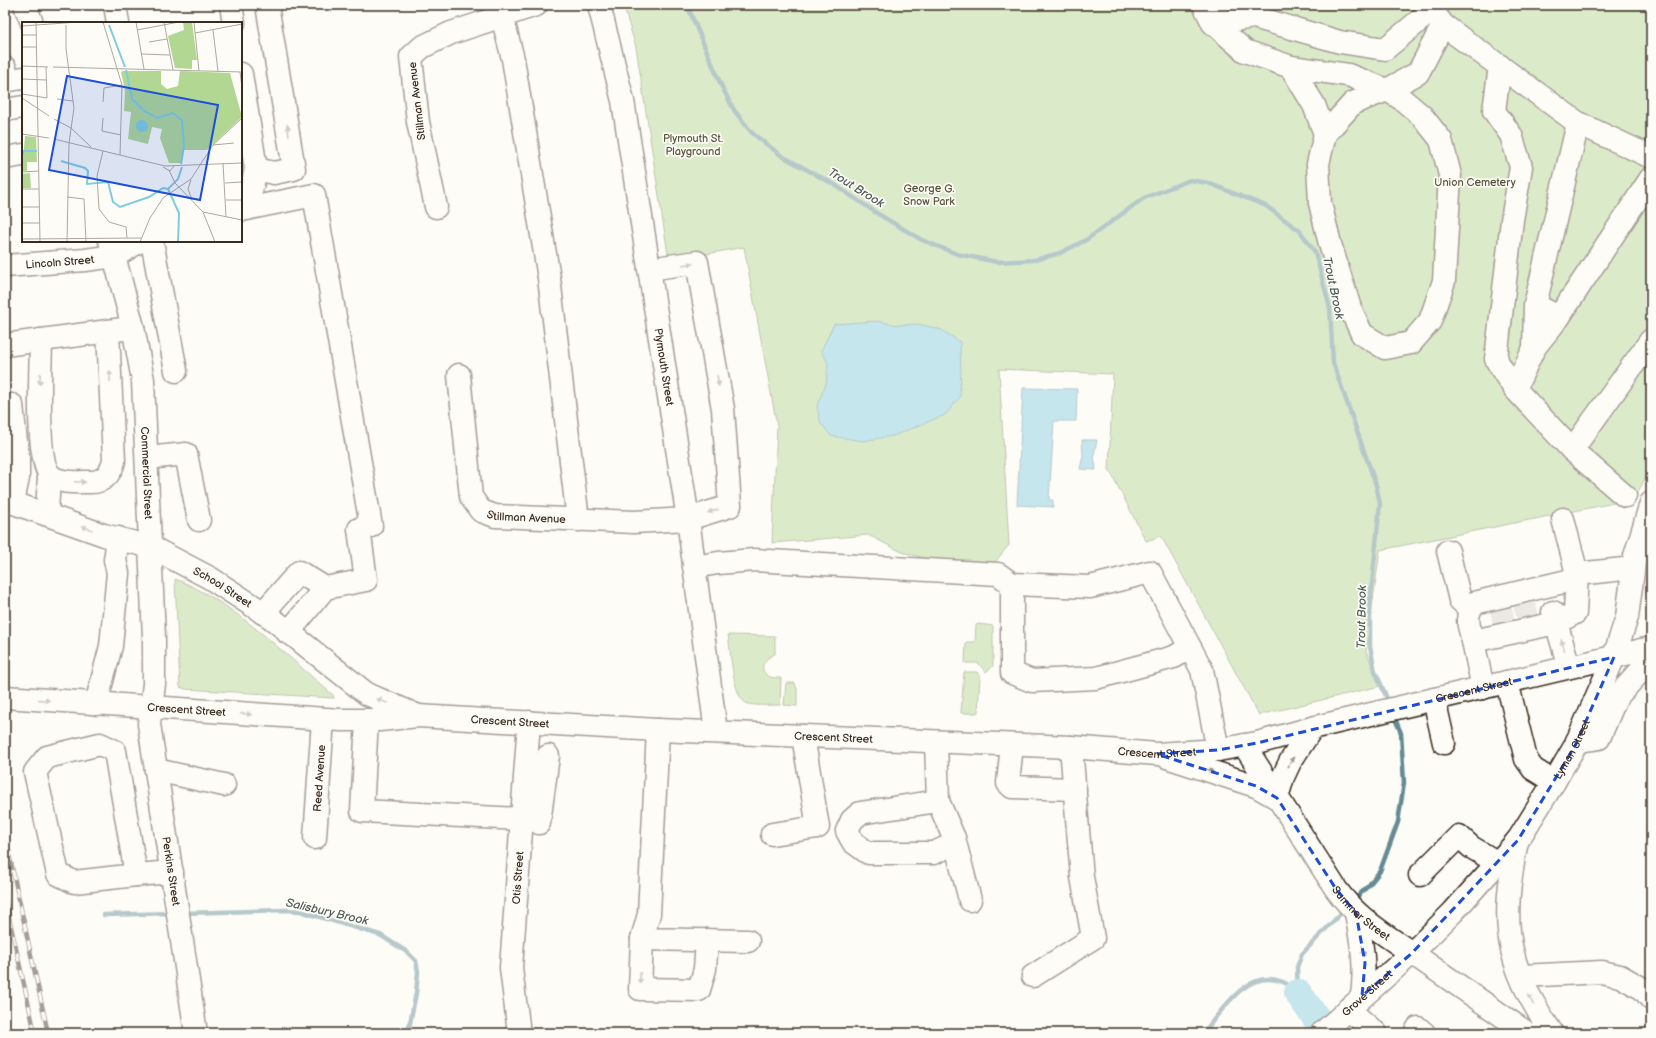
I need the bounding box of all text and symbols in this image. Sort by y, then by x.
inset map [22,22,242,242]
street label: Stillman Avenue [406,61,428,141]
one-way arrow [285,124,291,136]
park label: Plymouth St. Playground [663,132,723,158]
water label: Trout Brook [825,165,888,212]
park label: Union Cemetery [1434,176,1516,189]
park label: George G. Snow Park [903,182,955,208]
street label: Lincoln Street [25,252,96,271]
water label: Trout Brook [1319,255,1347,322]
one-way arrow [682,261,694,267]
street label: Plymouth Street [652,327,677,407]
one-way arrow [107,370,114,382]
one-way arrow [37,373,43,386]
one-way arrow [715,375,721,387]
street label: Commercial Street [138,426,155,520]
one-way arrow [74,479,87,485]
street label: Stillman Avenue [485,507,567,526]
one-way arrow [706,508,718,514]
one-way arrow [81,525,93,531]
street label: School Street [191,564,255,610]
water label: Trout Brook [1354,584,1370,649]
one-way arrow [1560,639,1566,651]
street label: Crescent Street [1434,674,1514,705]
one-way arrow [38,697,50,704]
one-way arrow [376,698,388,704]
street label: Crescent Street [147,700,227,719]
one-way arrow [240,711,252,718]
street label: Crescent Street [470,713,550,730]
street label: Lyman Street [1551,717,1593,781]
street label: Crescent Street [794,729,874,745]
street label: Reed Avenue [310,744,328,812]
street label: Crescent Street [1117,744,1197,761]
one-way arrow [1287,756,1294,768]
one-way arrow [1202,767,1214,773]
street label: Perkins Street [160,836,183,907]
street label: Otis Street [509,850,526,905]
street label: Summer Street [1329,883,1393,943]
water label: Salisbury Brook [284,895,371,929]
one-way arrow [1360,945,1366,958]
street label: Grove Street [1339,967,1395,1019]
one-way arrow [637,972,643,985]
one-way arrow [1528,994,1534,1005]

